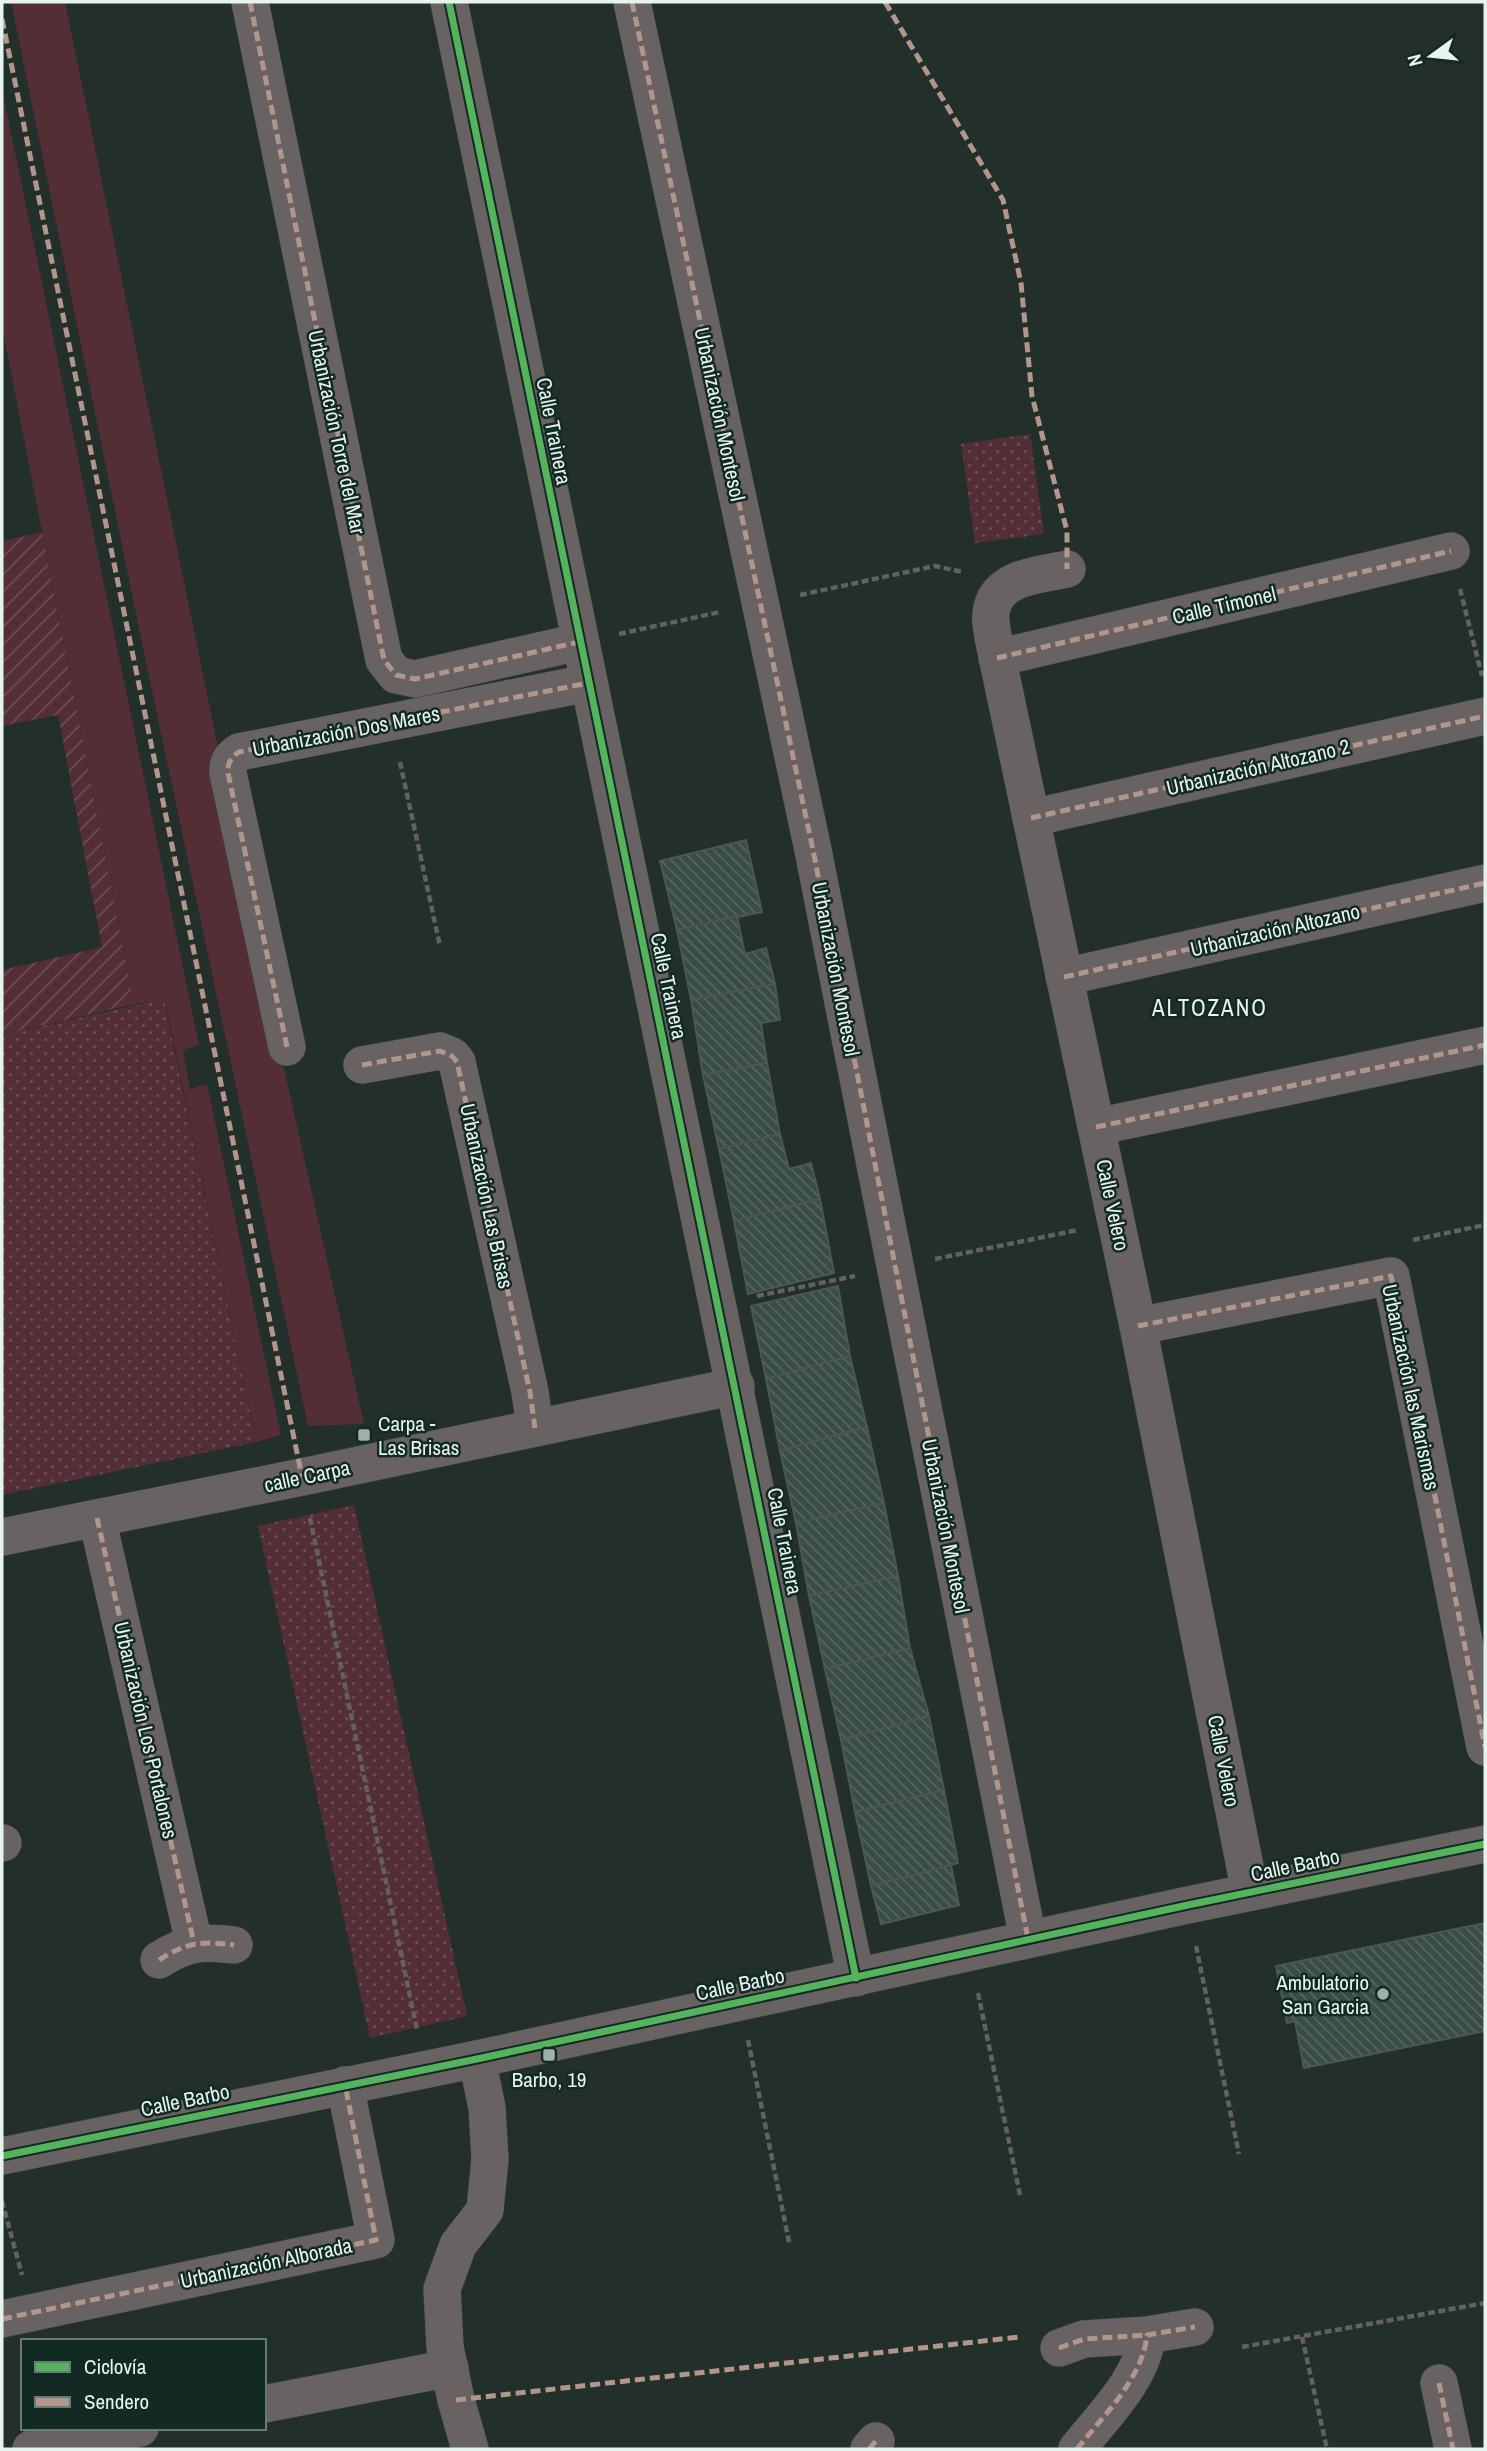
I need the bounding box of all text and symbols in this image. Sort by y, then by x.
north arrow [1396,21,1466,91]
text: N [1401,52,1429,69]
street label: Urbanización Montesol [687,324,753,504]
street label: Urbanización Torre del Mar [301,327,373,537]
street label: Calle Trainera [529,375,579,487]
street label: Calle Timonel [1169,579,1279,631]
street label: Urbanización Dos Mares [250,699,442,763]
street label: Urbanización Altozano 2 [1163,732,1353,802]
street label: Urbanización Montesol [805,879,867,1059]
street label: Urbanización Altozano [1187,896,1363,964]
street label: Calle Trainera [644,930,695,1042]
district label: ALTOZANO [1151,992,1268,1023]
street label: Urbanización Las Brisas [453,1101,521,1291]
street label: Calle Velero [1089,1157,1137,1253]
street label: Urbanización las Marismas [1375,1281,1447,1493]
place label: Carpa - Las Brisas [378,1409,459,1462]
marker: Carpa - Las Brisas [356,1427,372,1443]
street label: Urbanización Montesol [915,1436,977,1616]
street label: calle Carpa [261,1453,353,1499]
street label: Calle Trainera [760,1485,810,1597]
street label: Urbanización Los Portalones [107,1619,185,1841]
street label: Calle Velero [1201,1713,1247,1809]
street label: Calle Barbo [1248,1841,1342,1889]
street label: Calle Barbo [693,1960,787,2008]
place label: Ambulatorio San Garcia [1275,1968,1369,2021]
marker: Ambulatorio San Garcia [1375,1986,1391,2002]
marker: Barbo, 19 [541,2047,557,2063]
place label: Barbo, 19 [512,2065,586,2094]
street label: Calle Barbo [138,2076,232,2124]
street label: Urbanización Alborada [177,2231,355,2295]
legend [21,2339,266,2430]
text: Ciclovía [84,2352,147,2381]
text: Sendero [84,2387,149,2416]

